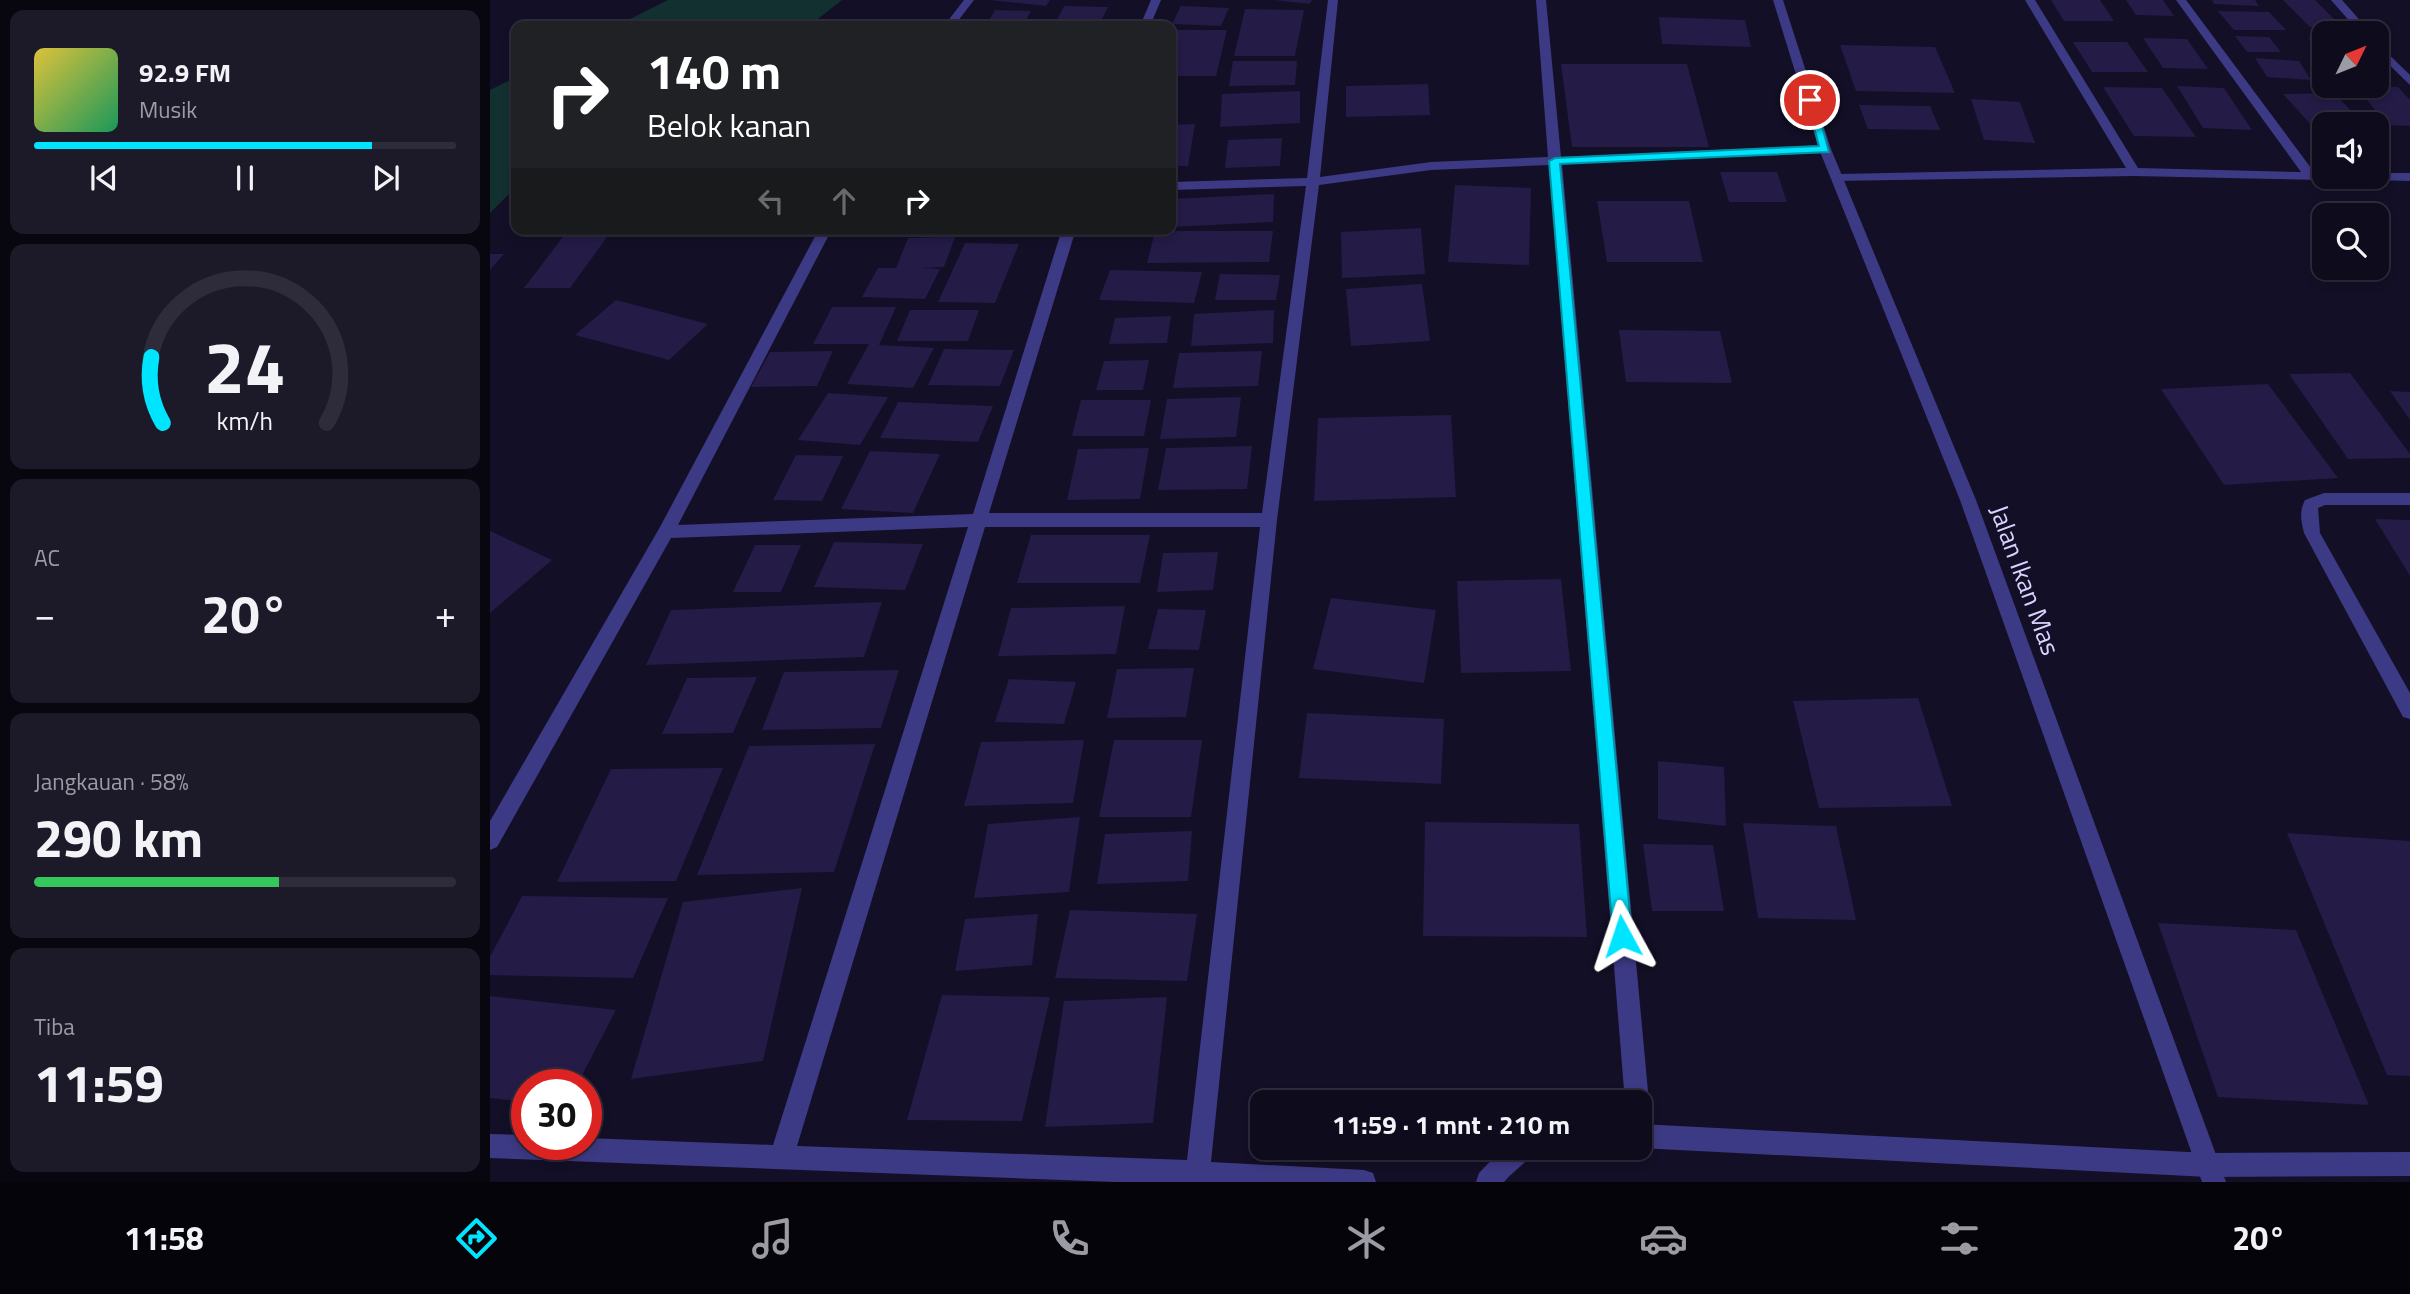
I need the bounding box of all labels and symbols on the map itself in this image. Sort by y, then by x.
north arrow [2312,21,2389,98]
pin [1780,70,1840,130]
street label: Jalan Ikan Mas [1980,499,2071,661]
position arrow [1585,899,1659,973]
speed limit sign: 30 [511,1069,602,1160]

